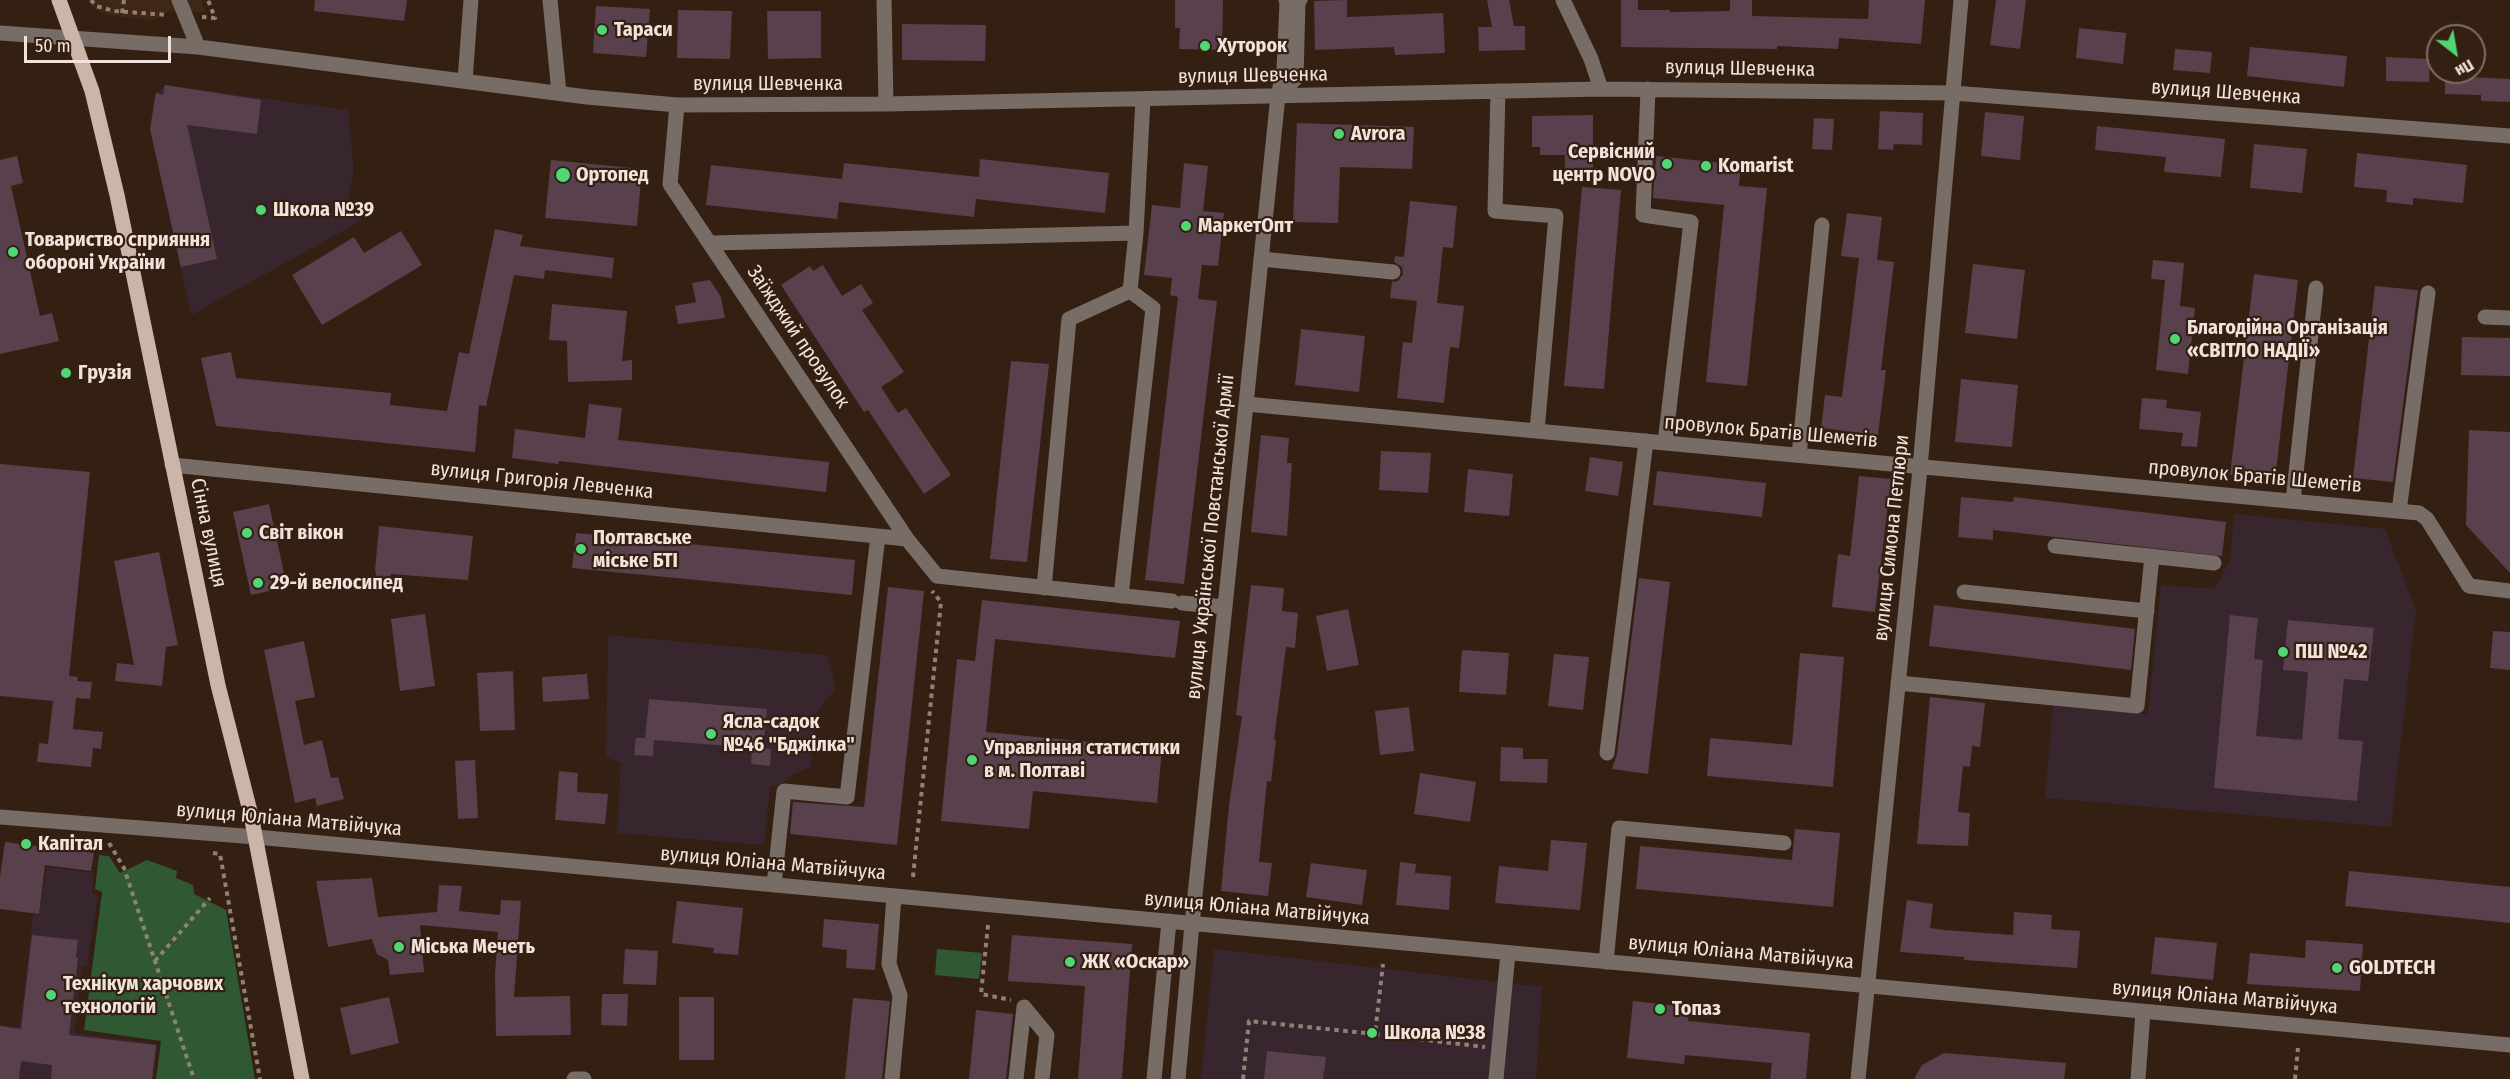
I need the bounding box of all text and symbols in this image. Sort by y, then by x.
place label: Тараси [614,18,673,42]
marker: Тараси [595,23,609,37]
scale bar [27,24,174,62]
north arrow [2426,24,2486,84]
place label: Хуторок [1217,34,1287,58]
text: 50 m [35,35,71,57]
marker: Хуторок [1198,39,1212,53]
text: Пн [2452,55,2477,81]
street label: вулиця Шевченка [1665,56,1815,82]
street label: вулиця Шевченка [1178,63,1328,89]
street label: вулиця Шевченка [693,72,843,96]
street label: вулиця Шевченка [2150,76,2302,110]
place label: Avrora [1351,122,1405,146]
marker: Avrora [1332,127,1346,141]
place label: Сервісний центр NOVO [1553,140,1655,187]
place label: Komarist [1718,154,1793,178]
marker: Сервісний центр NOVO [1660,157,1674,171]
marker: Komarist [1699,159,1713,173]
place label: Ортопед [576,163,648,187]
marker: Ортопед [554,166,572,184]
place label: Школа №39 [273,198,374,222]
marker: Школа №39 [254,203,268,217]
place label: МаркетОпт [1198,214,1293,238]
marker: МаркетОпт [1179,219,1193,233]
place label: Товариство сприяння обороні України [25,228,210,275]
marker: Товариство сприяння обороні України [6,245,20,259]
street label: Заїжджий провулок [741,261,855,413]
place label: Благодійна Організація «СВІТЛО НАДІЇ» [2187,316,2388,363]
marker: Благодійна Організація «СВІТЛО НАДІЇ» [2168,332,2182,346]
place label: Грузiя [78,361,132,385]
marker: Грузiя [59,366,73,380]
street label: вулиця Української Повстанської Армії [1182,373,1240,701]
street label: провулок Братів Шеметів [1663,411,1879,453]
street label: вулиця Симона Петлюри [1869,433,1915,643]
street label: провулок Братів Шеметів [2147,456,2363,498]
street label: вулиця Григорія Левченка [429,457,655,505]
street label: Сінна вулиця [185,476,231,590]
place label: Світ вікон [259,521,344,545]
marker: Світ вікон [240,526,254,540]
place label: Полтавське міське БТІ [593,526,692,573]
marker: Полтавське міське БТІ [574,542,588,556]
place label: 29-й велосипед [270,571,403,595]
marker: 29-й велосипед [251,576,265,590]
place label: ПШ №42 [2295,640,2367,664]
marker: ПШ №42 [2276,645,2290,659]
place label: Ясла-садок №46 "Бджілка" [723,710,855,757]
marker: Ясла-садок №46 "Бджілка" [704,727,718,741]
place label: Управління статистики в м. Полтаві [984,736,1180,783]
marker: Управління статистики в м. Полтаві [965,753,979,767]
street label: вулиця Юліана Матвійчука [175,798,403,842]
place label: Капітал [38,832,103,856]
marker: Капітал [19,837,33,851]
street label: вулиця Юліана Матвійчука [659,842,887,886]
street label: вулиця Юліана Матвійчука [1143,887,1371,931]
street label: вулиця Юліана Матвійчука [1627,931,1855,975]
place label: Міська Мечеть [411,935,535,959]
marker: Міська Мечеть [392,940,406,954]
place label: ЖК «Оскар» [1082,950,1189,974]
marker: ЖК «Оскар» [1063,955,1077,969]
place label: GOLDTECH [2349,956,2435,980]
marker: GOLDTECH [2330,961,2344,975]
place label: Технікум харчових технологій [63,972,223,1019]
street label: вулиця Юліана Матвійчука [2111,976,2339,1020]
marker: Технікум харчових технологій [44,988,58,1002]
place label: Топаз [1672,997,1721,1021]
marker: Топаз [1653,1002,1667,1016]
place label: Школа №38 [1384,1021,1486,1045]
marker: Школа №38 [1365,1026,1379,1040]

